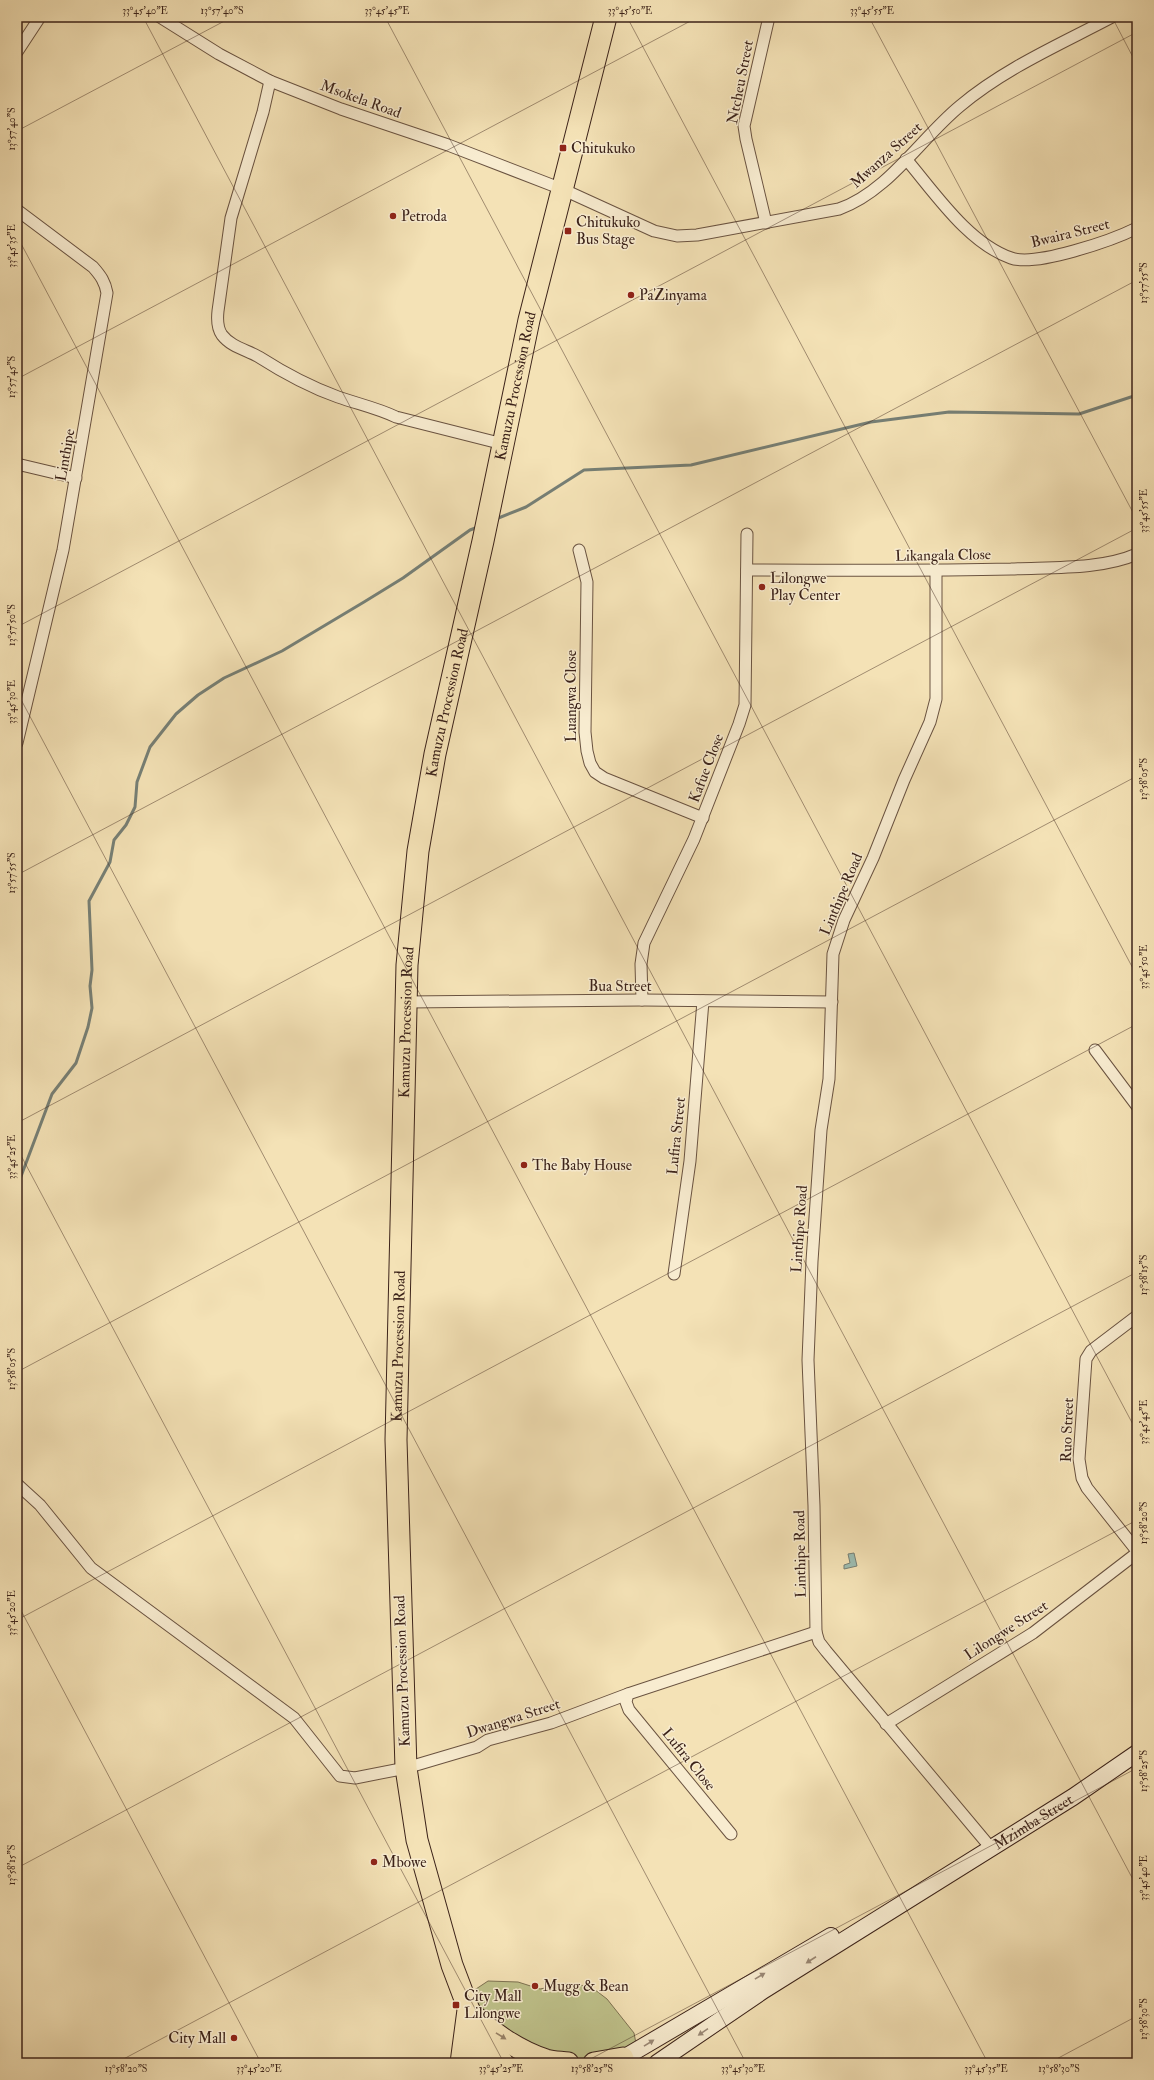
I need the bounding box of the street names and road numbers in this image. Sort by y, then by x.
street label: Ntcheu Street [723,38,758,126]
street label: Msokela Road [318,76,404,123]
street label: Mwanza Street [847,118,926,193]
street label: Bwaira Street [1029,215,1111,252]
street label: Kamuzu Procession Road [491,309,541,462]
street label: Linthipe [52,427,80,483]
street label: Likangala Close [895,545,991,566]
street label: Kamuzu Procession Road [422,626,473,778]
street label: Luangwa Close [562,650,581,742]
street label: Kafue Close [685,731,728,805]
street label: Linthipe Road [816,850,868,939]
street label: Kamuzu Procession Road [395,945,419,1098]
street label: Bua Street [588,977,652,996]
street label: Lufira Street [663,1096,690,1176]
street label: Linthipe Road [787,1184,813,1273]
street label: Kamuzu Procession Road [387,1270,410,1422]
street label: Ruo Street [1057,1397,1078,1463]
street label: Linthipe Road [790,1509,812,1598]
street label: Kamuzu Procession Road [390,1594,415,1747]
street label: Lilongwe Street [961,1596,1052,1664]
street label: Dwangwa Street [464,1694,563,1743]
street label: Lufira Close [658,1724,720,1795]
street label: Mzimba Street [990,1790,1077,1854]

